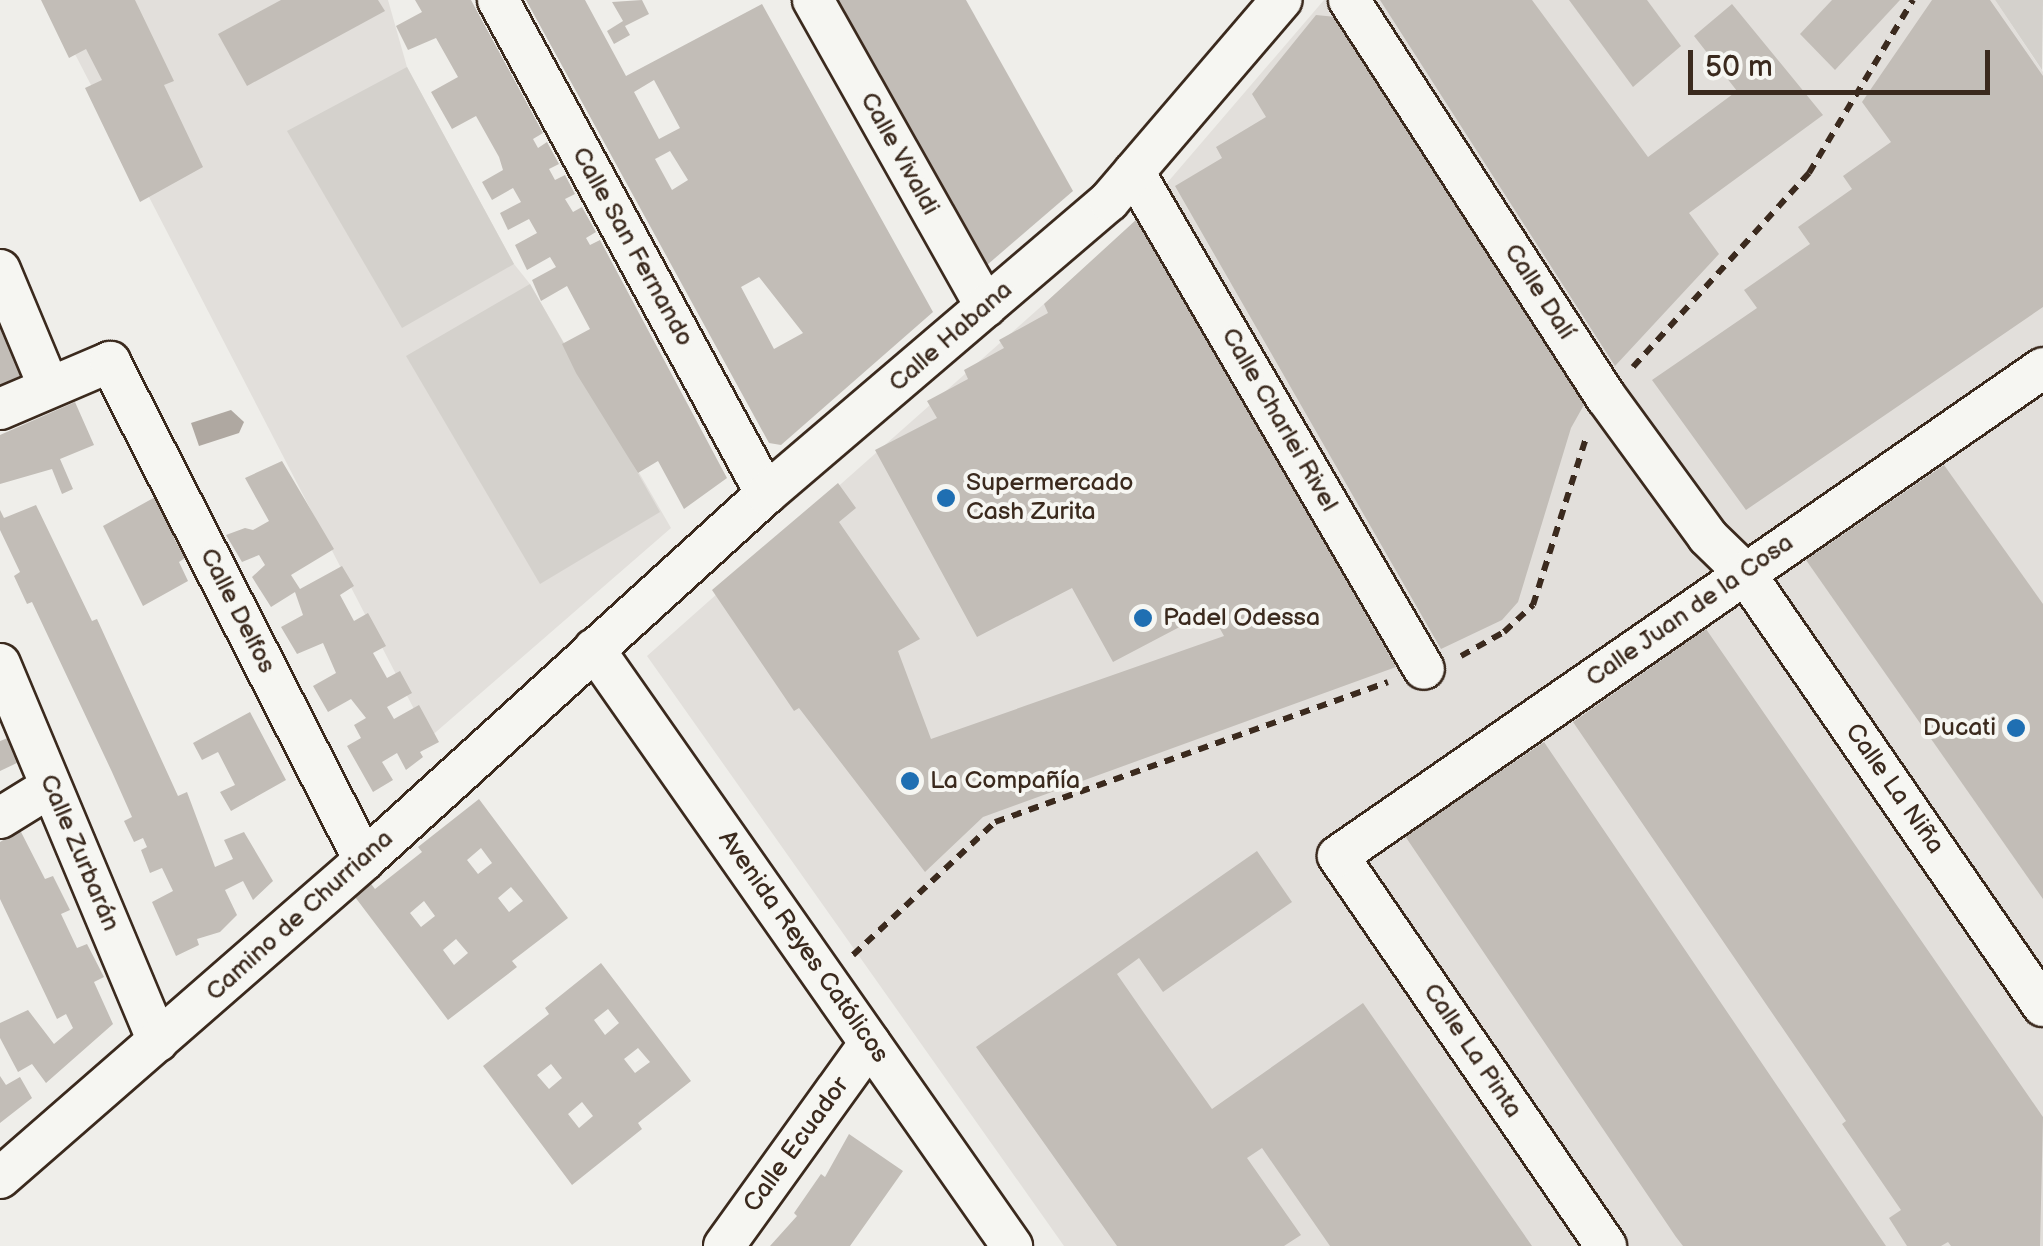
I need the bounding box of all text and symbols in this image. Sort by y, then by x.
scale bar [1693,30,1996,92]
text: 50 m [1705,49,1773,85]
street label: Calle Vivaldi [853,87,945,221]
street label: Calle San Fernando [565,142,699,352]
street label: Calle Dalí [1497,239,1581,345]
street label: Calle Habana [883,275,1019,399]
street label: Calle Charlei Rivel [1214,323,1344,517]
place label: Supermercado Cash Zurita [966,469,1133,528]
marker: Supermercado Cash Zurita [935,487,957,509]
street label: Calle Juan de la Cosa [1580,528,1800,694]
street label: Calle Delfos [193,544,281,678]
place label: Padel Odessa [1163,603,1320,633]
marker: Padel Odessa [1132,607,1154,629]
place label: Ducati [1923,713,1996,743]
marker: Ducati [2005,717,2027,739]
street label: Calle La Niña [1838,718,1950,860]
place label: La Compañía [930,766,1080,796]
street label: Calle Zurbarán [33,770,125,936]
marker: La Compañía [899,770,921,792]
street label: Camino de Churriana [200,824,400,1008]
street label: Avenida Reyes Católicos [711,825,895,1069]
street label: Calle La Pinta [1416,978,1528,1124]
street label: Calle Ecuador [738,1072,856,1218]

